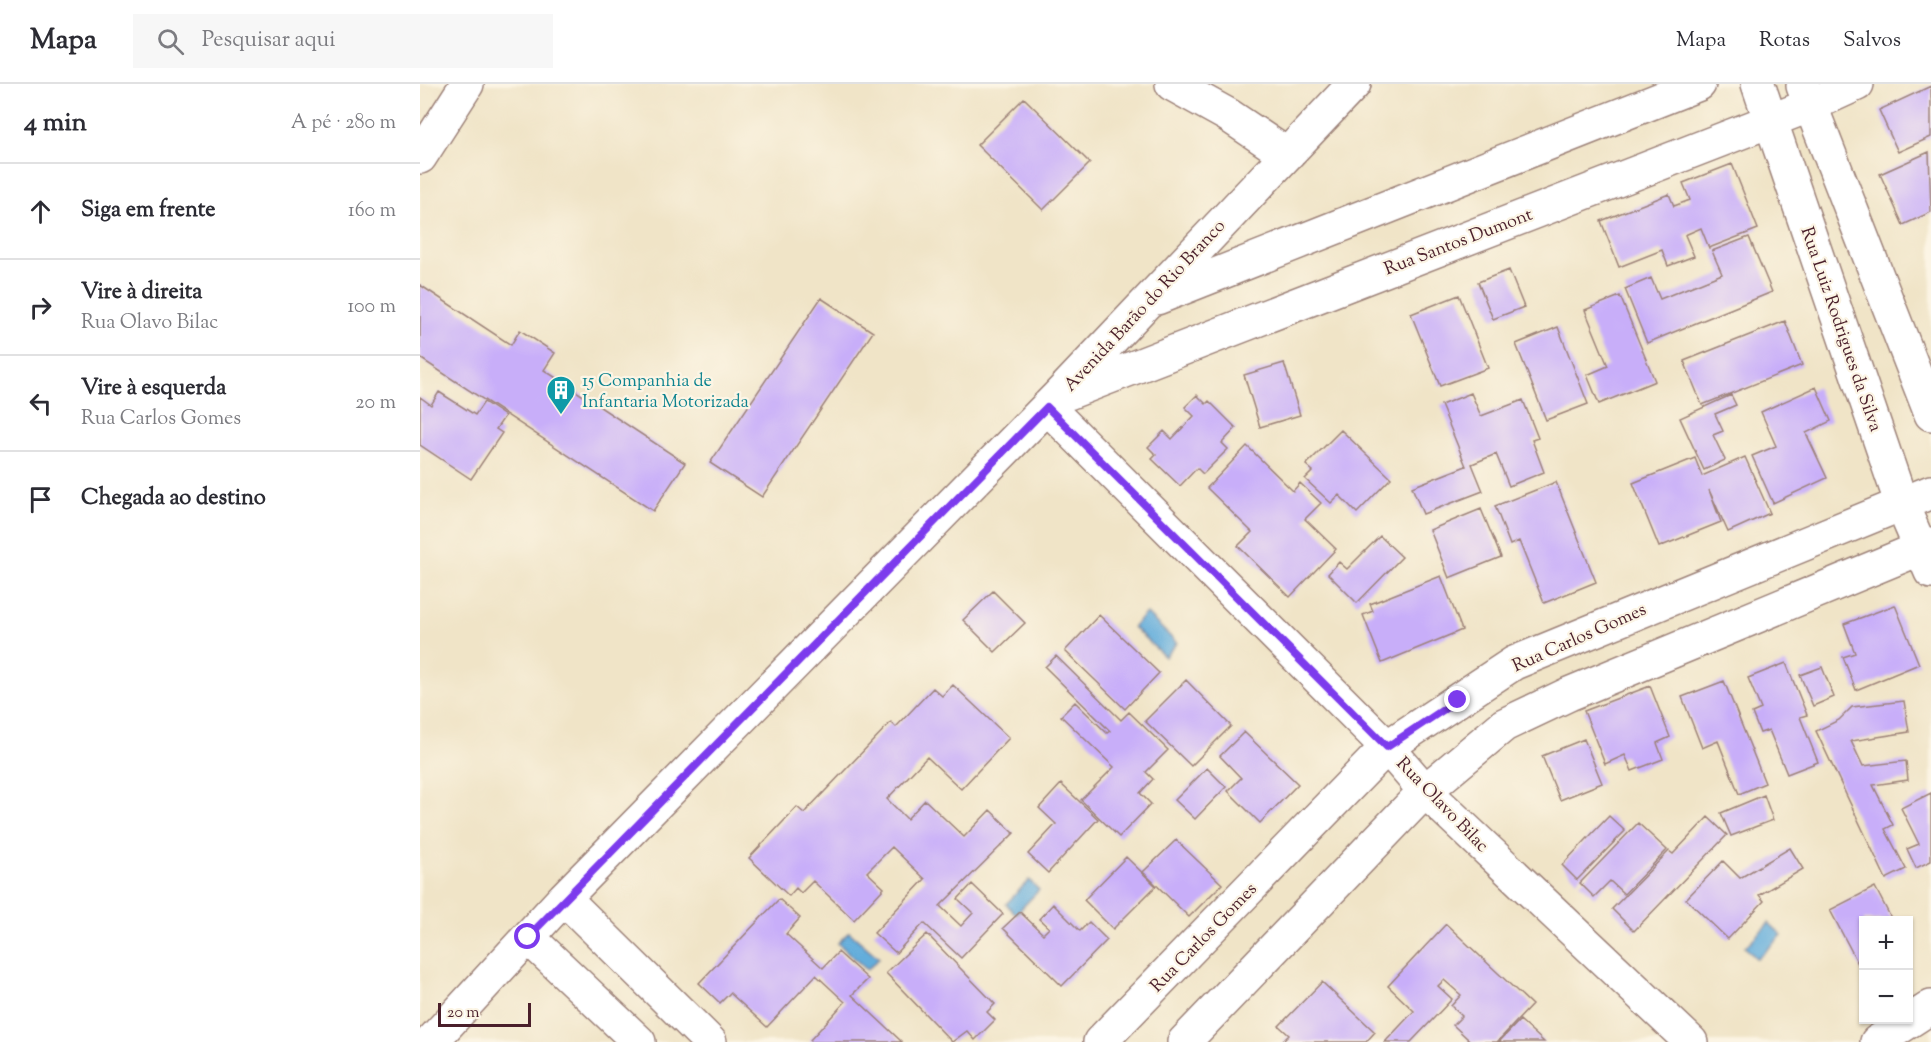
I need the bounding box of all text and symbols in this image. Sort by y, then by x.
search box [133,14,553,68]
text: Mapa [30,21,97,61]
icon: search [154,25,187,58]
text: Pesquisar aqui [202,25,335,57]
text: Mapa [1676,26,1726,56]
text: Rotas [1759,26,1810,56]
text: Salvos [1843,26,1901,56]
text: 4 min [24,105,87,142]
text: A pé · 280 m [291,109,396,138]
icon: ahead [24,195,57,228]
text: Siga em frente [81,195,216,227]
text: 160 m [348,197,396,226]
street label: Rua Santos Dumont [1381,203,1537,283]
street label: Avenida Barão do Rio Branco [1059,214,1232,398]
street label: Rua Luiz Rodrigues da Silva [1793,224,1887,436]
text: Vire à direita [81,277,203,309]
icon: right [24,291,57,324]
text: 100 m [347,293,396,322]
text: Rua Olavo Bilac [81,309,218,338]
place label: 15 Companhia de Infantaria Motorizada [582,369,749,416]
text: Vire à esquerda [81,373,226,405]
building icon: 15 Companhia de Infantaria Motorizada [545,374,577,416]
icon: left [24,387,57,420]
text: 20 m [355,389,396,418]
text: Rua Carlos Gomes [81,405,241,434]
icon: arrive [24,483,57,516]
text: Chegada ao destino [81,483,266,515]
street label: Rua Carlos Gomes [1509,598,1651,680]
route end [1444,686,1470,712]
street label: Rua Olavo Bilac [1389,752,1494,859]
street label: Rua Carlos Gomes [1145,877,1264,999]
map controls [1859,916,1913,1024]
button: + [1859,916,1913,970]
route start [514,923,540,949]
button: − [1859,970,1913,1024]
scale bar [438,1000,531,1028]
text: 20 m [447,1002,480,1025]

